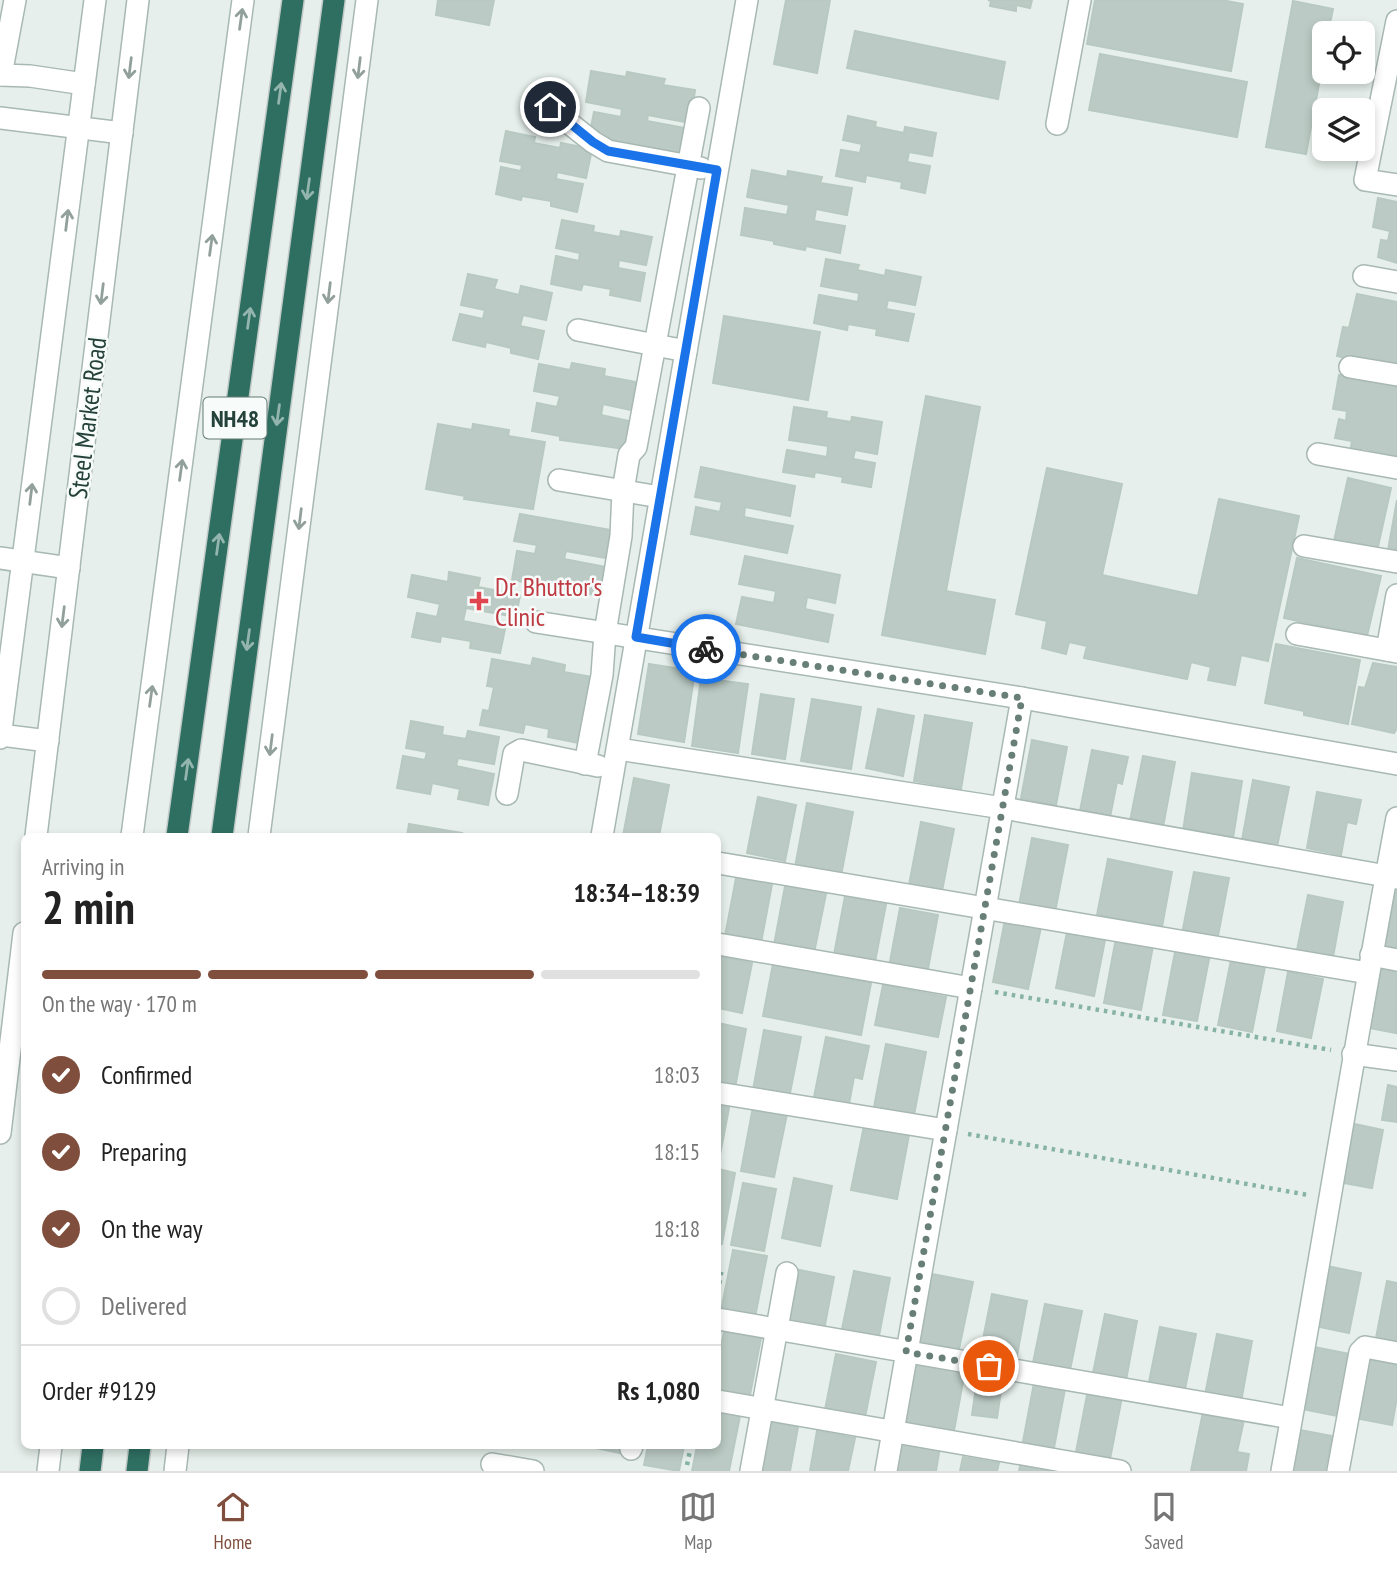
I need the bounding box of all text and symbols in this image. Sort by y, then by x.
one-way arrow [234,9,247,31]
map controls [1312,21,1375,161]
button: locate [1312,21,1375,84]
one-way arrow [123,56,136,79]
one-way arrow [352,56,365,79]
pin [520,77,580,137]
one-way arrow [274,82,287,105]
icon: home [531,88,569,126]
button: layers [1312,98,1375,161]
one-way arrow [302,177,315,200]
one-way arrow [60,209,73,232]
one-way arrow [204,234,217,257]
one-way arrow [323,281,336,304]
one-way arrow [96,282,109,304]
one-way arrow [243,307,256,330]
street label: Steel Market Road [61,335,113,501]
road number: NH48 [204,398,266,438]
one-way arrow [272,403,285,425]
one-way arrow [175,460,188,482]
one-way arrow [25,483,38,506]
one-way arrow [294,507,307,530]
one-way arrow [212,533,225,555]
place label: Dr. Bhuttor's Clinic [495,570,602,633]
marker: Dr. Bhuttor's Clinic [469,591,489,611]
one-way arrow [57,605,70,628]
courier [671,614,741,684]
one-way arrow [241,628,254,651]
icon: bike [687,630,725,668]
one-way arrow [145,685,158,708]
one-way arrow [264,733,277,755]
one-way arrow [180,758,193,781]
text: Arriving in [42,852,124,881]
text: 18:34–18:39 [573,876,700,909]
text: 2 min [42,877,135,937]
text: On the way · 170 m [42,989,197,1018]
icon: check [42,1056,80,1094]
text: Confirmed [101,1058,192,1091]
text: 18:03 [654,1060,700,1089]
icon: check [42,1133,80,1171]
text: Preparing [101,1135,187,1168]
text: 18:15 [654,1137,700,1166]
icon: check [42,1210,80,1248]
text: On the way [101,1212,203,1245]
text: 18:18 [654,1214,700,1243]
text: Delivered [101,1289,187,1322]
pin [959,1336,1019,1396]
icon: bag [970,1347,1008,1385]
text: Order #9129 [42,1374,157,1407]
text: Rs 1,080 [617,1374,700,1407]
tab: Home [214,1488,252,1554]
tab: Map [679,1488,717,1554]
tab: Saved [1144,1488,1183,1554]

